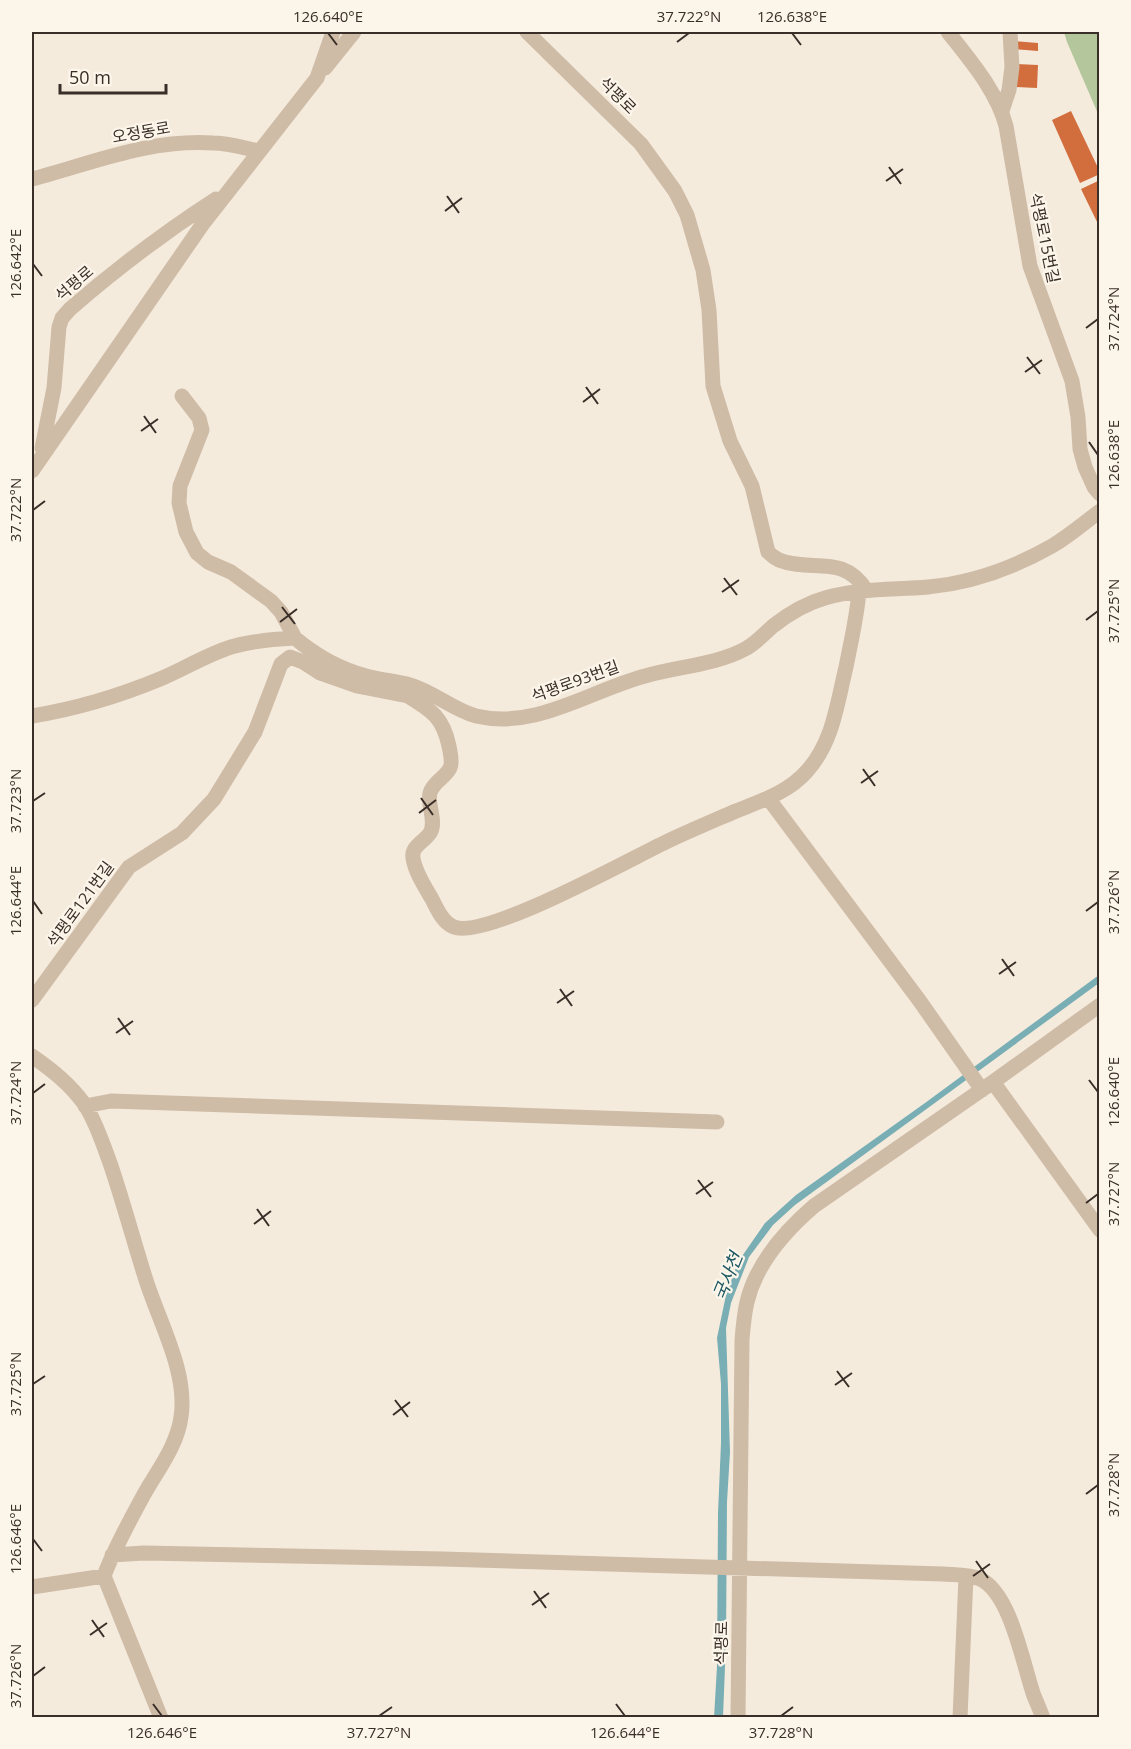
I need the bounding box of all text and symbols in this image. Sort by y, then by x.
text: 126.640°E [293,6,363,26]
text: 37.722°N [657,6,721,26]
text: 126.638°E [757,6,827,26]
scale bar [60,57,166,95]
text: 50 m [69,65,111,89]
street label: 석평로 [595,72,642,119]
street label: 오정동로 [110,116,172,148]
street label: 석평로15번길 [1025,191,1065,285]
text: 126.642°E [5,229,25,299]
street label: 석평로 [50,260,98,306]
text: 37.724°N [1103,287,1123,351]
text: 126.638°E [1103,420,1123,490]
text: 37.722°N [5,478,25,542]
text: 37.725°N [1103,579,1123,643]
street label: 석평로93번길 [528,655,622,707]
text: 37.723°N [5,769,25,833]
street label: 석평로121번길 [41,857,119,951]
text: 126.644°E [5,866,25,936]
text: 37.726°N [1103,870,1123,934]
text: 126.640°E [1103,1057,1123,1127]
text: 37.724°N [5,1061,25,1125]
text: 37.727°N [1103,1162,1123,1226]
water label: 국사천 [707,1246,748,1304]
text: 37.725°N [5,1352,25,1416]
text: 37.728°N [1103,1453,1123,1517]
text: 126.646°E [5,1504,25,1574]
street label: 석평로 [710,1620,732,1665]
text: 37.726°N [5,1644,25,1708]
text: 126.646°E [127,1722,197,1742]
text: 37.727°N [347,1722,411,1742]
text: 126.644°E [590,1722,660,1742]
text: 37.728°N [749,1722,813,1742]

